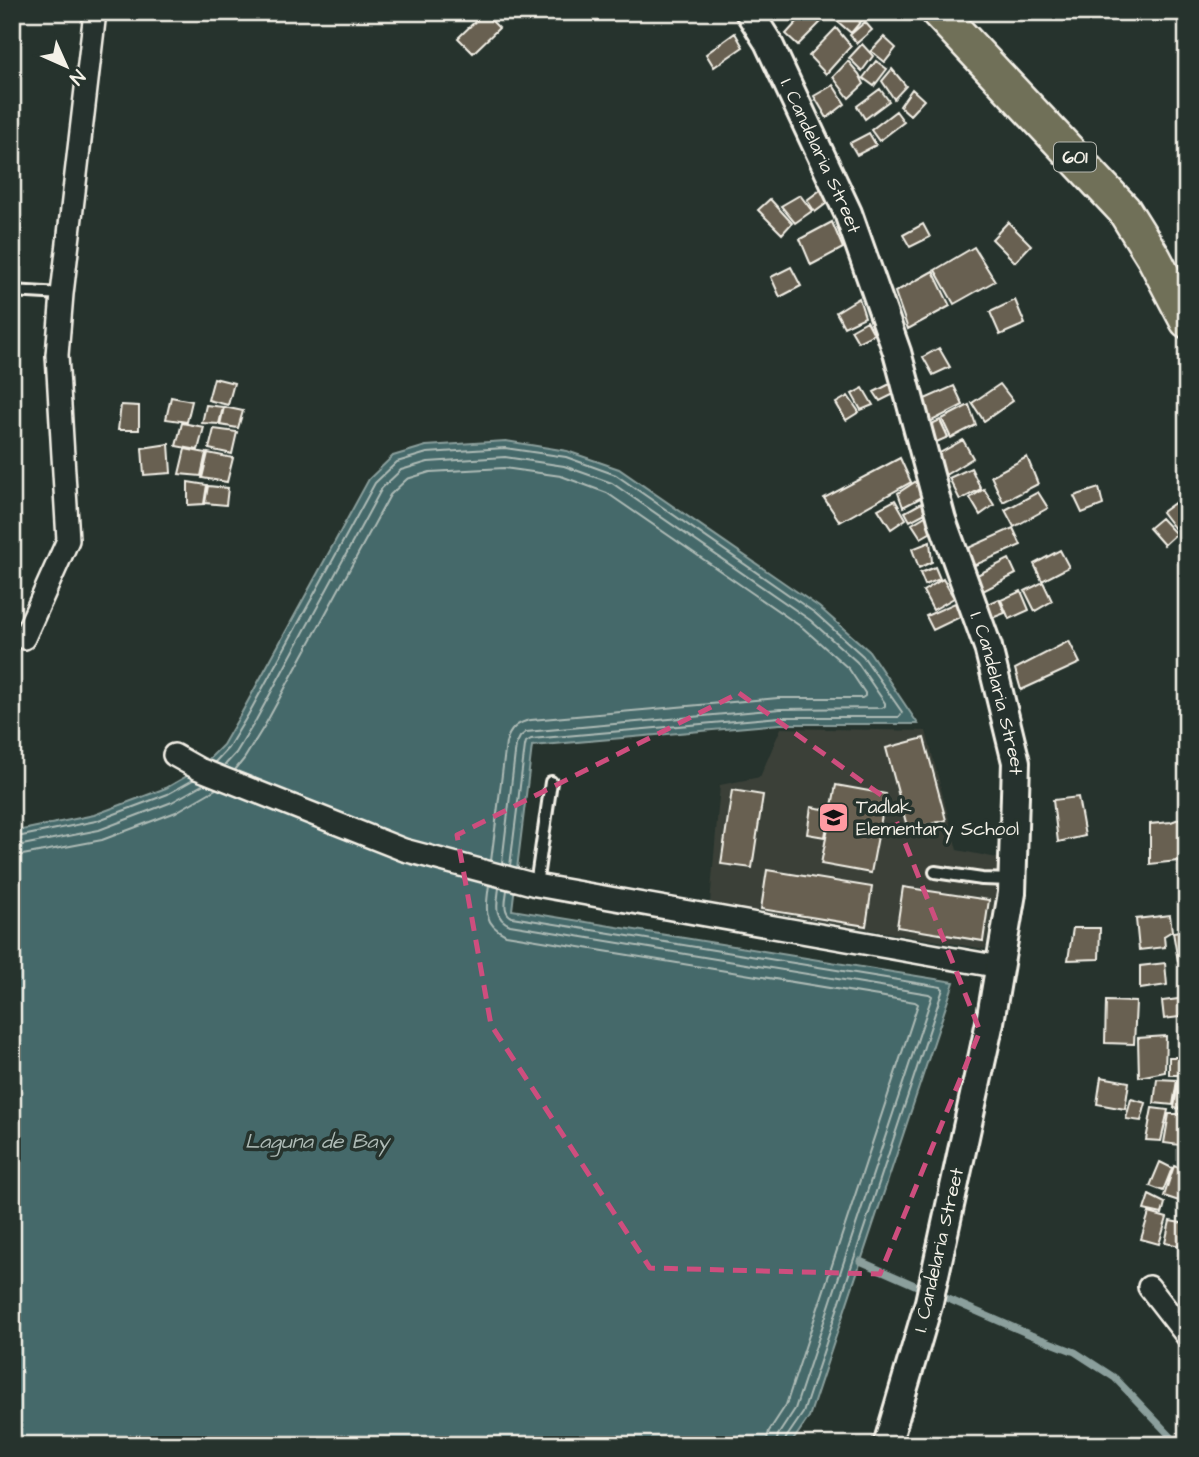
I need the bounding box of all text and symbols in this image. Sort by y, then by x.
north arrow [32,32,102,102]
text: N [63,63,91,91]
street label: I. Candelaria Street [773,74,868,237]
road number: 601 [1054,142,1096,172]
street label: I. Candelaria Street [963,608,1030,776]
place label: Tadlak Elementary School [856,794,1019,844]
school or university icon: Tadlak Elementary School [816,801,850,835]
water label: Laguna de Bay [245,1127,391,1157]
street label: I. Candelaria Street [907,1165,971,1335]

